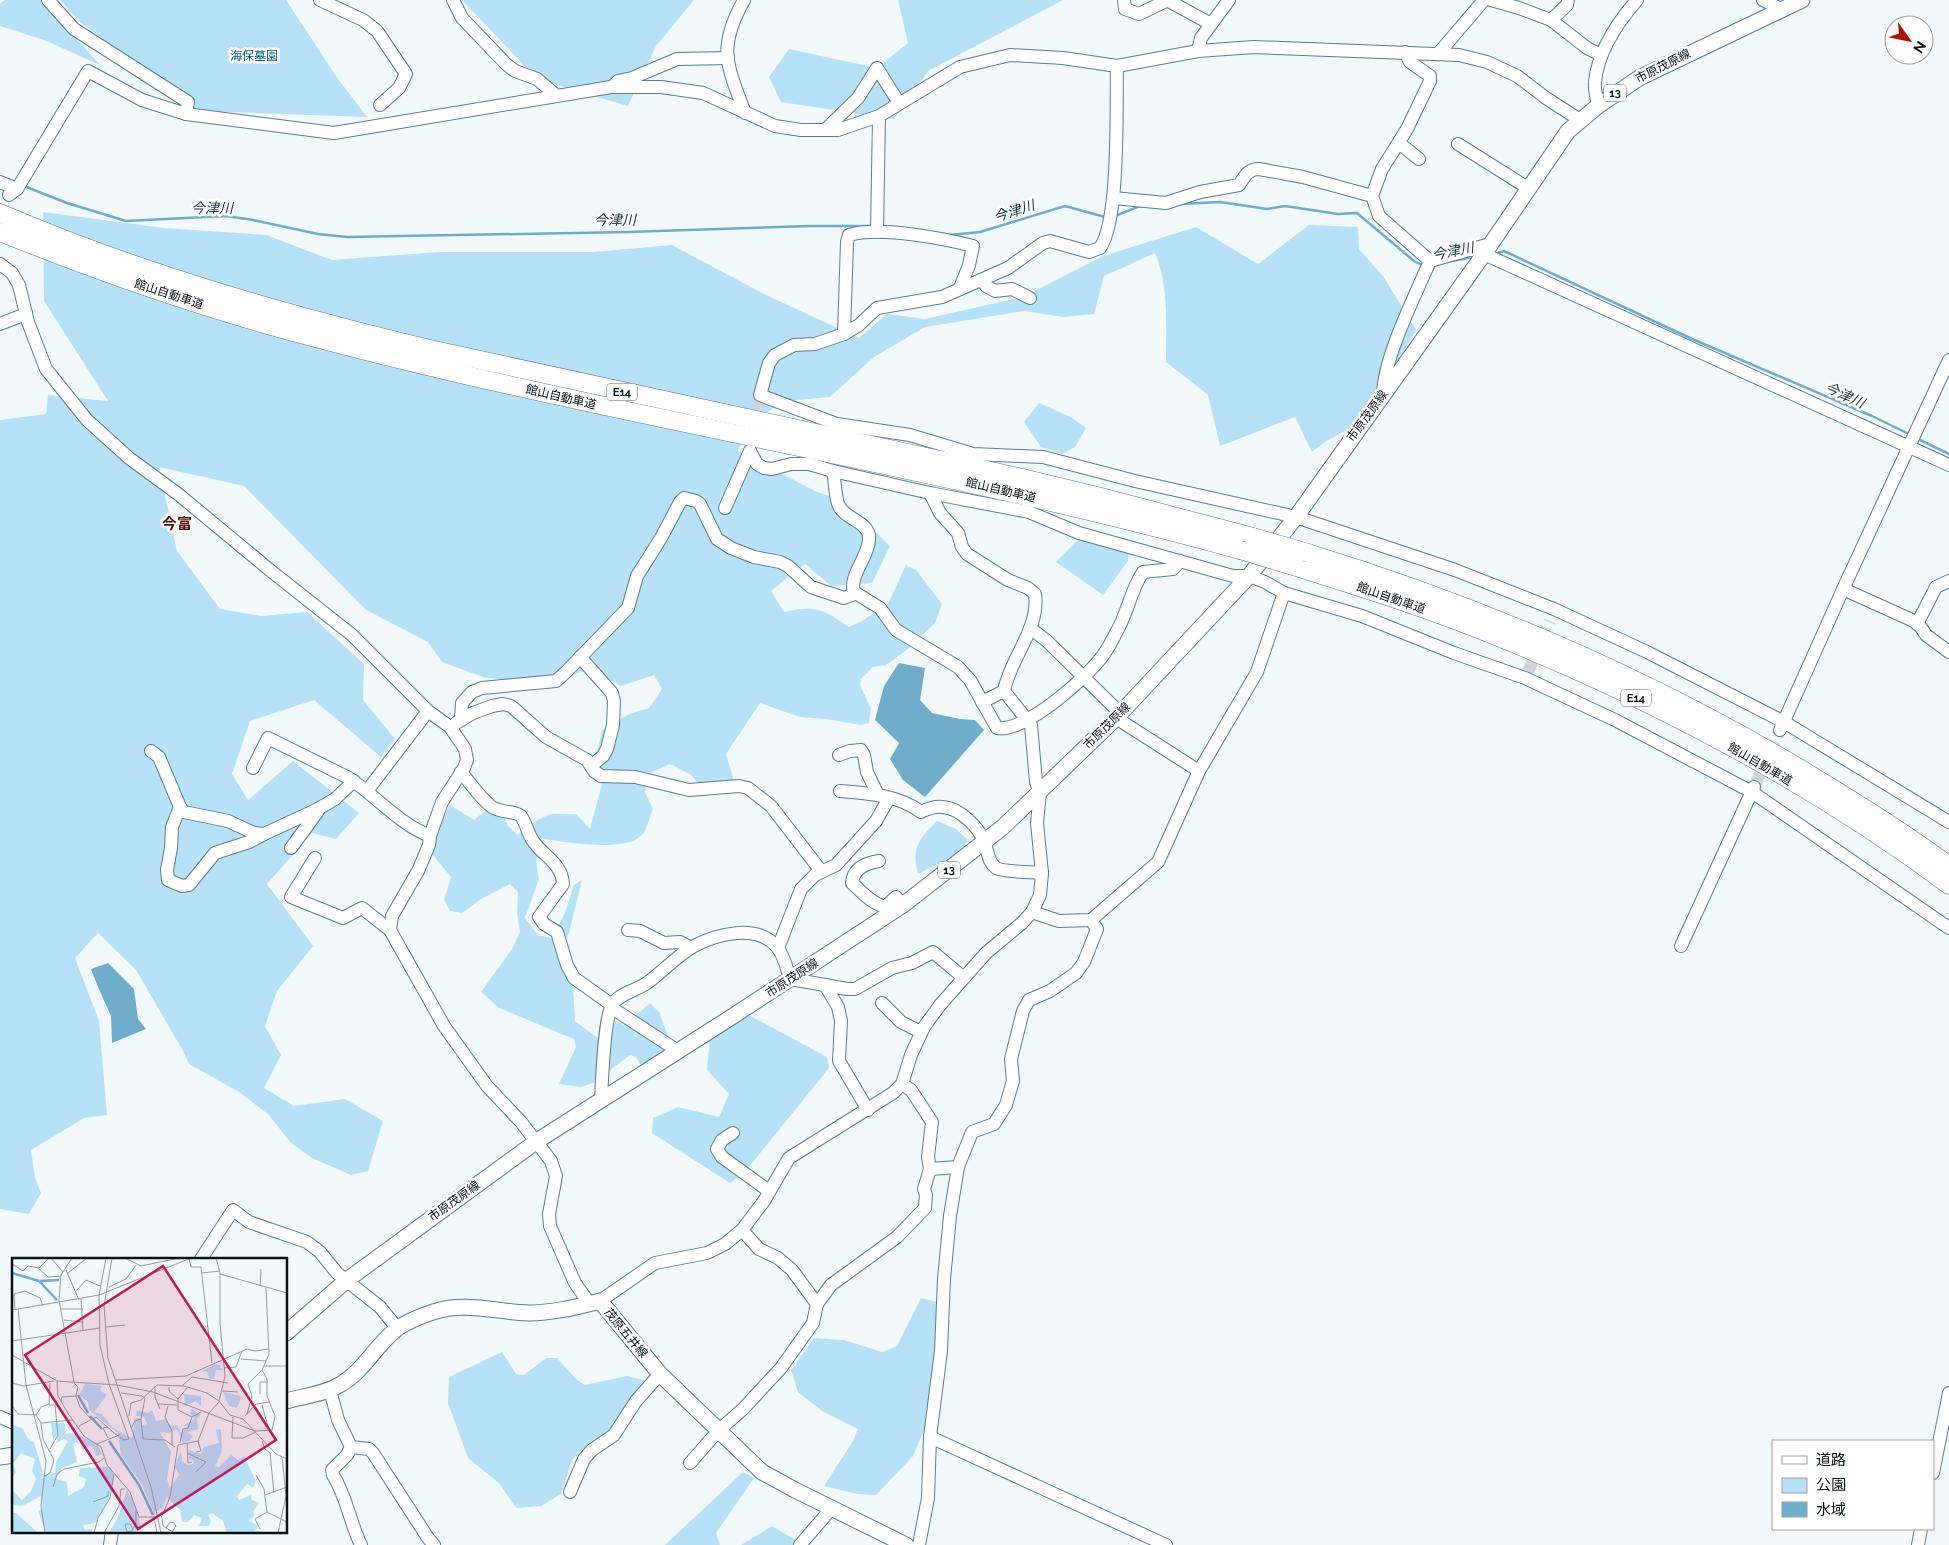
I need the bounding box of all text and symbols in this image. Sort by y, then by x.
north arrow [1884,15,1934,65]
text: N [1910,38,1930,56]
street label: 市原茂原線 [1633,46,1693,86]
park label: 海保墓園 [230,49,278,63]
road number: 13 [1604,85,1626,102]
water label: 今津川 [992,196,1038,225]
water label: 今津川 [191,200,235,216]
water label: 今津川 [594,212,638,228]
water label: 今津川 [1431,239,1477,263]
street label: 館山自動車道 [133,276,205,312]
water label: 今津川 [1823,379,1869,412]
street label: 館山自動車道 [524,382,598,412]
road number: E14 [607,384,637,401]
street label: 市原茂原線 [1344,388,1390,444]
street label: 館山自動車道 [964,475,1038,505]
district label: 今富 [162,515,192,533]
street label: 館山自動車道 [1355,580,1427,616]
road number: E14 [1621,690,1651,706]
street label: 市原茂原線 [1081,700,1133,752]
street label: 館山自動車道 [1725,740,1795,788]
road number: 13 [938,862,960,878]
street label: 市原茂原線 [763,956,821,1000]
street label: 市原茂原線 [426,1178,482,1224]
inset map [12,1258,288,1532]
street label: 茂原五井線 [601,1306,651,1360]
legend [1772,1440,1934,1530]
text: 道路 [1816,1451,1846,1469]
text: 公園 [1816,1476,1846,1494]
text: 水域 [1816,1501,1846,1519]

